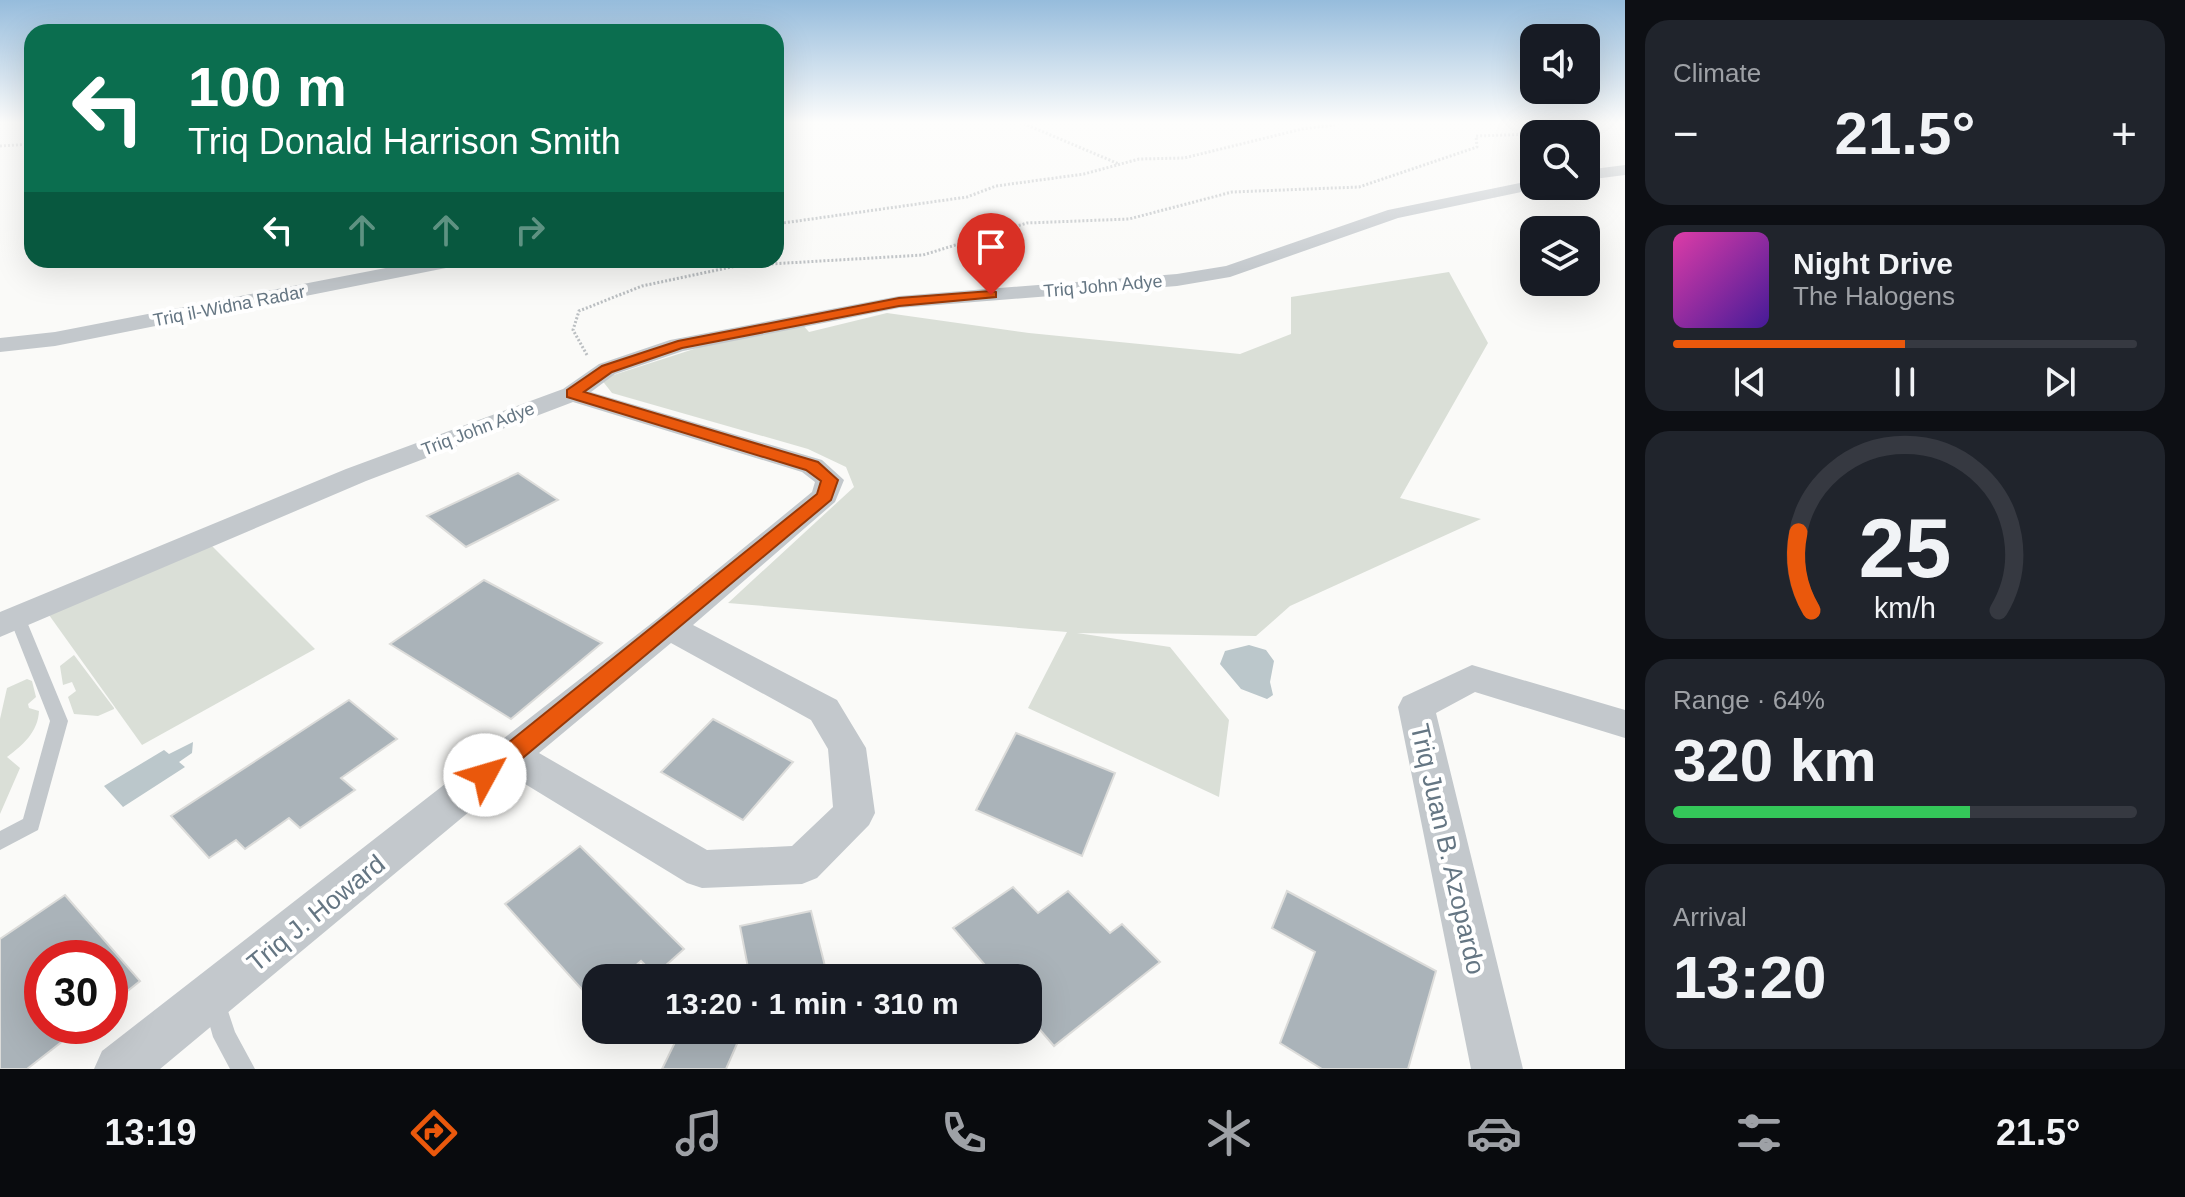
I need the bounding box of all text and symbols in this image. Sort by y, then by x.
map controls [1520,24,1600,296]
button: sound [1520,24,1600,104]
text: 100 m [188,55,347,118]
icon: left [56,56,160,160]
text: Climate [1673,58,1761,88]
text: 21.5° [1835,100,1975,167]
text: − [1673,109,1699,158]
text: + [2111,109,2137,158]
button: search [1520,120,1600,200]
text: Triq Donald Harrison Smith [188,121,621,162]
icon: left [256,208,300,252]
icon: ahead [340,208,384,252]
icon: ahead [424,208,468,252]
icon: right [508,208,552,252]
pin [957,213,1025,295]
button: layers [1520,216,1600,296]
icon: arrive [969,225,1013,269]
text: Night Drive [1793,247,1953,280]
street label: Triq John Adye [1043,271,1163,301]
street label: Triq il-Widna Radar [151,281,307,331]
text: The Halogens [1793,281,1955,311]
icon: previous [1728,360,1772,404]
icon: pause [1883,360,1927,404]
icon: next [2038,360,2082,404]
street label: Triq John Adye [419,398,537,460]
text: 25 [1859,501,1951,594]
text: km/h [1874,592,1936,624]
text: Range · 64% [1673,685,1825,715]
street label: Triq Juan B. Azopardo [1405,721,1491,977]
text: 320 km [1673,727,1877,794]
position arrow [443,733,527,817]
street label: Triq J. Howard [241,848,391,978]
text: Arrival [1673,902,1747,932]
speed limit sign: 30 [24,940,128,1044]
text: 13:20 [1673,944,1826,1011]
text: 13:20 · 1 min · 310 m [665,987,959,1020]
icon: directions [406,1105,462,1161]
icon: music [671,1105,727,1161]
icon: phone [936,1105,992,1161]
icon: climate [1201,1105,1257,1161]
icon: car [1466,1105,1522,1161]
icon: filters [1731,1105,1787,1161]
text: 13:19 [105,1112,197,1153]
text: 21.5° [1996,1112,2080,1153]

